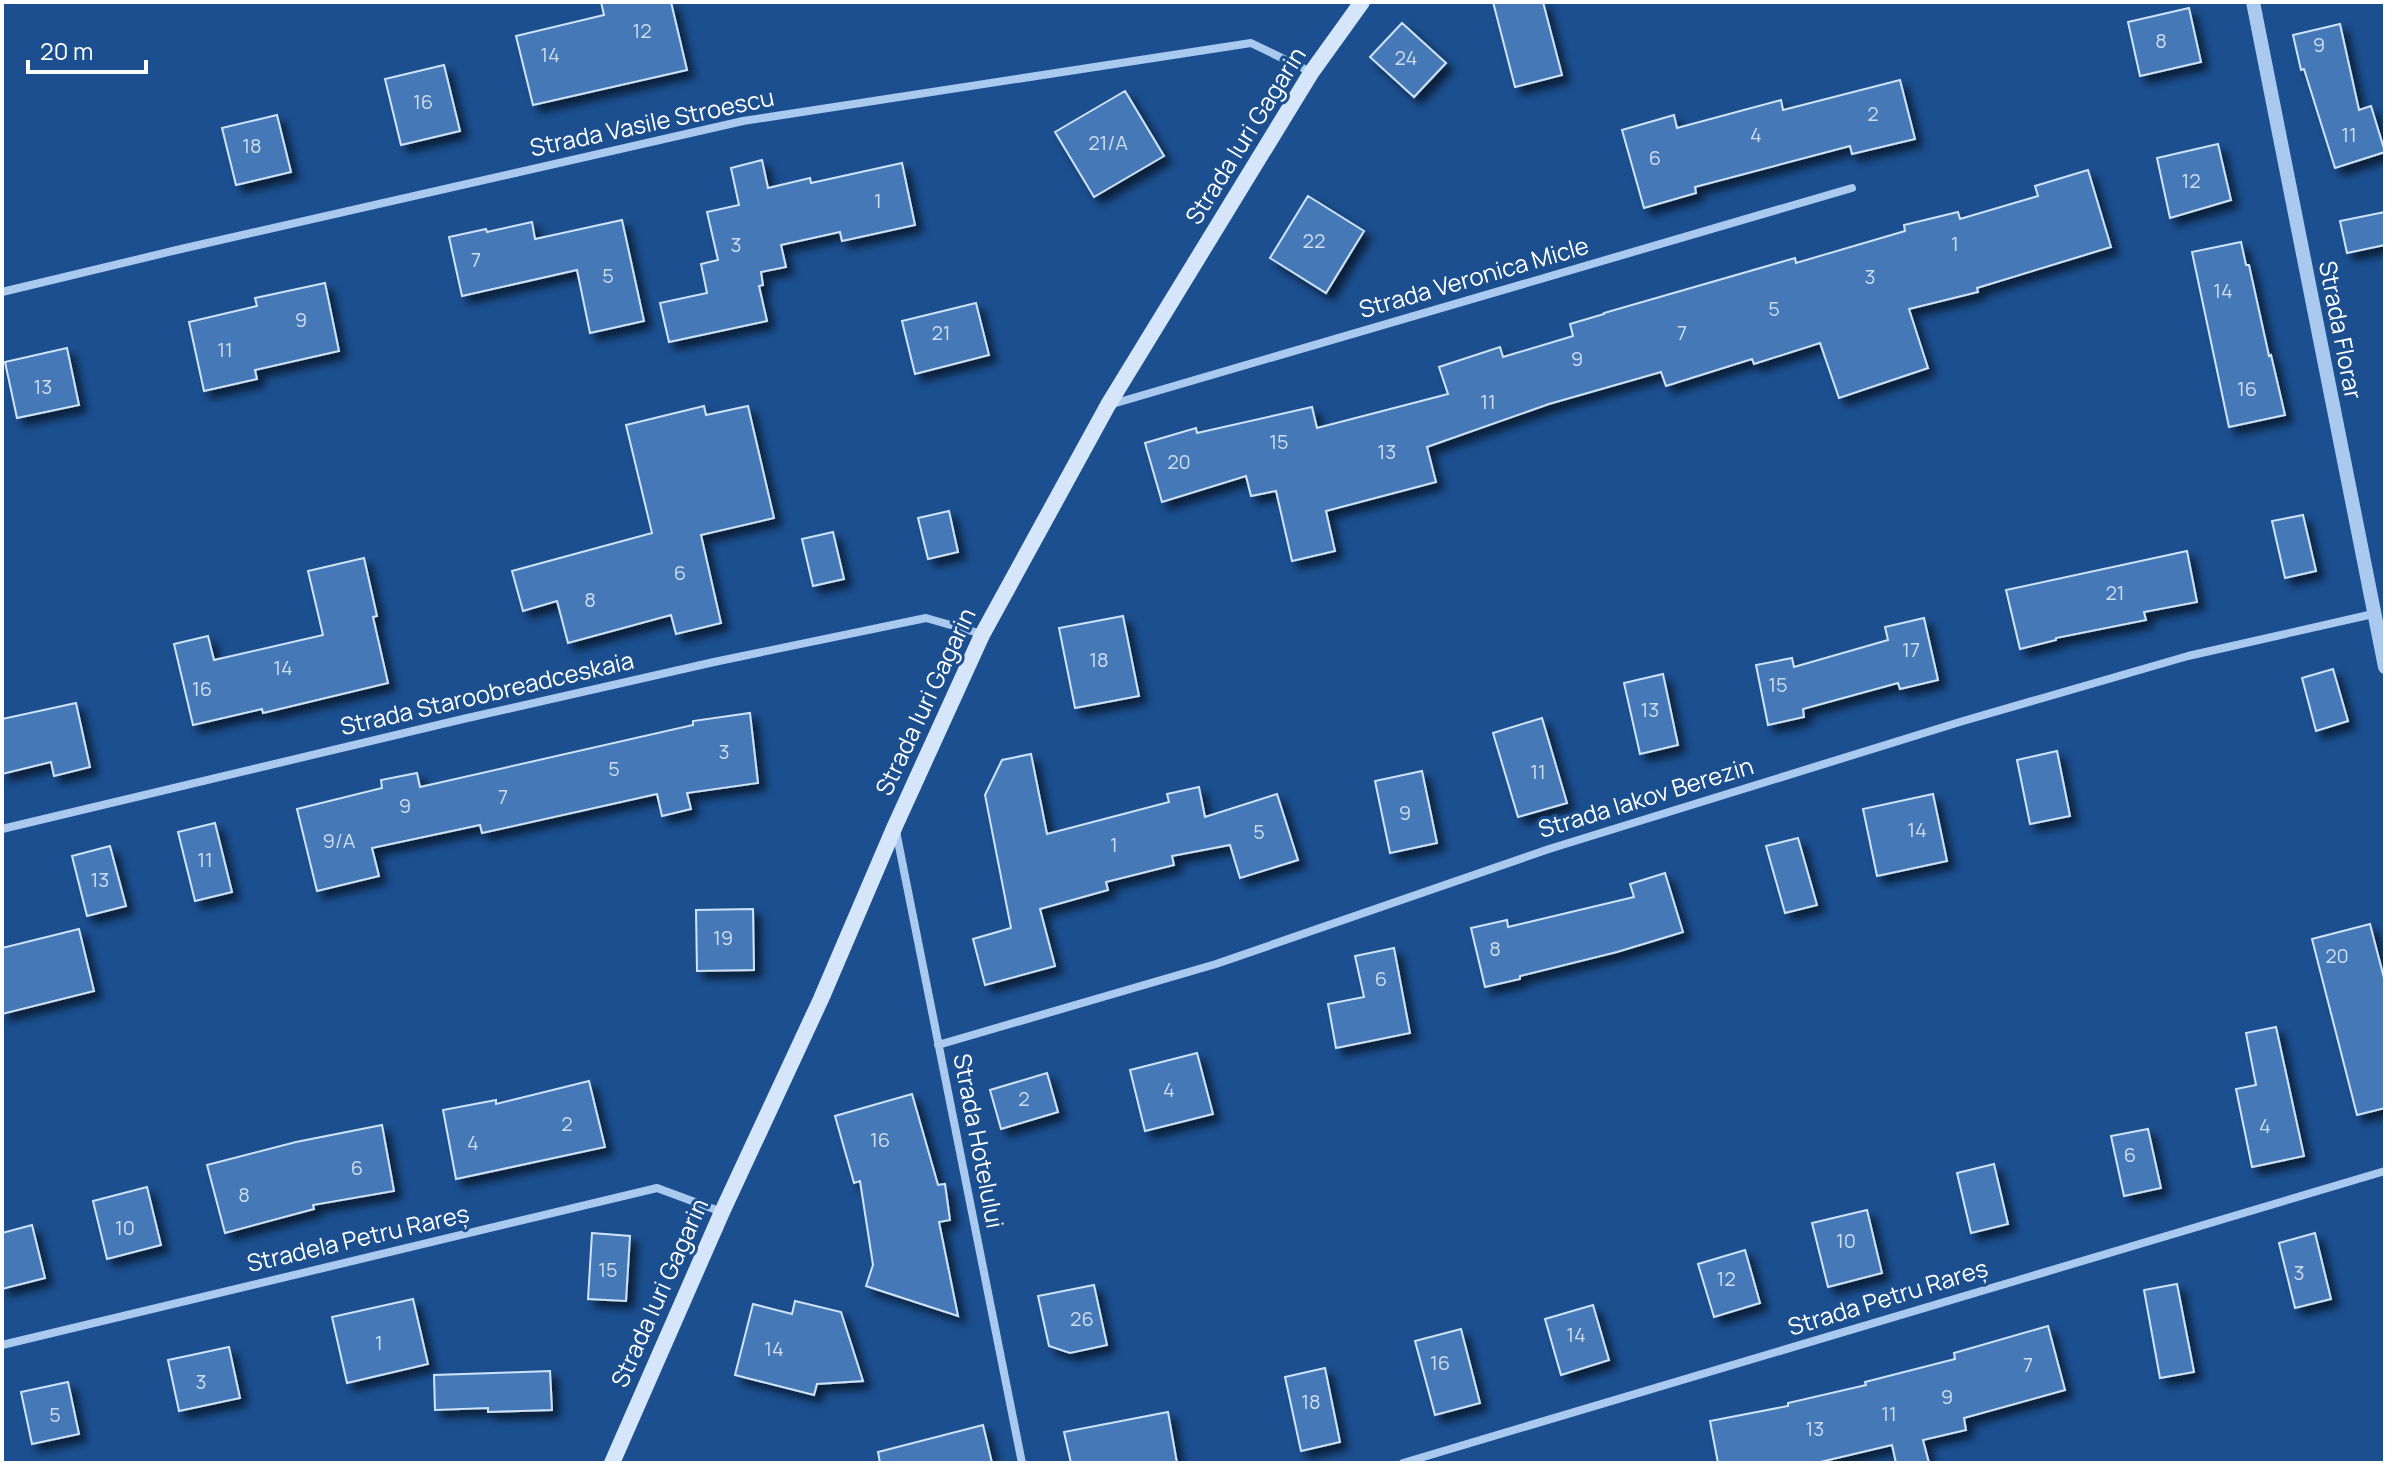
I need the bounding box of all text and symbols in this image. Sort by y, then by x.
house number: 12 [632,17,652,44]
scale bar [28,24,146,74]
house number: 8 [2155,27,2167,54]
house number: 9 [2313,31,2325,58]
text: 20 m [40,34,93,67]
street label: Strada Iuri Gagarin [1177,40,1313,230]
house number: 14 [540,41,560,68]
house number: 24 [1395,44,1417,71]
street label: Strada Vasile Stroescu [527,80,777,164]
house number: 16 [413,88,433,115]
house number: 2 [1867,100,1879,127]
house number: 4 [1750,121,1762,148]
house number: 11 [2341,121,2357,148]
house number: 21/A [1088,129,1128,156]
house number: 18 [242,132,262,159]
house number: 6 [1649,144,1661,171]
house number: 12 [2181,167,2201,194]
house number: 1 [874,187,882,214]
house number: 22 [1303,227,1325,254]
street label: Strada Veronica Micle [1355,228,1592,325]
house number: 1 [1951,230,1959,257]
house number: 3 [730,231,742,258]
house number: 7 [471,246,481,273]
street label: Strada Florar [2312,258,2371,402]
house number: 5 [602,262,614,289]
house number: 3 [1864,263,1876,290]
house number: 14 [2213,277,2233,304]
house number: 5 [1768,295,1780,322]
house number: 9 [295,306,307,333]
house number: 21 [931,319,951,346]
house number: 7 [1677,319,1687,346]
house number: 11 [217,336,233,363]
house number: 9 [1571,345,1583,372]
house number: 13 [34,373,52,400]
house number: 16 [2237,375,2257,402]
house number: 11 [1480,388,1496,415]
house number: 15 [1269,428,1289,455]
house number: 13 [1378,438,1396,465]
house number: 20 [1167,448,1191,475]
house number: 6 [674,559,686,586]
house number: 21 [2105,579,2125,606]
house number: 8 [584,586,596,613]
street label: Strada Iuri Gagarin [867,602,983,801]
house number: 17 [1902,636,1920,663]
street label: Strada Staroobreadceskaia [337,643,637,742]
house number: 18 [1089,646,1109,673]
house number: 14 [273,654,293,681]
house number: 15 [1768,671,1788,698]
house number: 16 [192,675,212,702]
house number: 13 [1641,696,1659,723]
house number: 3 [718,738,730,765]
street label: Strada Iakov Berezin [1534,748,1757,845]
house number: 5 [608,755,620,782]
house number: 11 [1530,758,1546,785]
house number: 7 [498,783,508,810]
house number: 9 [399,792,411,819]
house number: 9 [1399,799,1411,826]
house number: 14 [1907,816,1927,843]
house number: 5 [1253,818,1265,845]
house number: 9/A [323,827,356,854]
house number: 1 [1110,831,1118,858]
house number: 11 [197,846,213,873]
house number: 13 [91,866,109,893]
house number: 19 [713,924,733,951]
house number: 8 [1489,935,1501,962]
house number: 20 [2325,942,2349,969]
house number: 6 [1375,965,1387,992]
street label: Strada Hotelului [946,1051,1013,1231]
house number: 4 [1163,1076,1175,1103]
house number: 2 [1018,1085,1030,1112]
house number: 2 [561,1110,573,1137]
house number: 4 [2259,1112,2271,1139]
house number: 16 [870,1126,890,1153]
house number: 4 [467,1129,479,1156]
house number: 6 [2124,1141,2136,1168]
house number: 6 [351,1154,363,1181]
house number: 8 [238,1181,250,1208]
street label: Strada Iuri Gagarin [602,1193,715,1392]
street label: Stradela Petru Rareș [243,1196,472,1279]
house number: 10 [115,1214,135,1241]
house number: 10 [1836,1227,1856,1254]
street label: Strada Petru Rareș [1783,1250,1992,1343]
house number: 15 [598,1256,618,1283]
house number: 3 [2293,1259,2305,1286]
house number: 12 [1716,1265,1736,1292]
house number: 26 [1070,1305,1094,1332]
house number: 14 [1566,1321,1586,1348]
house number: 1 [375,1329,383,1356]
house number: 14 [764,1335,784,1362]
house number: 16 [1430,1349,1450,1376]
house number: 7 [2023,1351,2033,1378]
house number: 3 [195,1368,207,1395]
house number: 9 [1941,1383,1953,1410]
house number: 18 [1301,1388,1321,1415]
house number: 11 [1881,1400,1897,1427]
house number: 5 [49,1401,61,1428]
house number: 13 [1806,1415,1824,1442]

